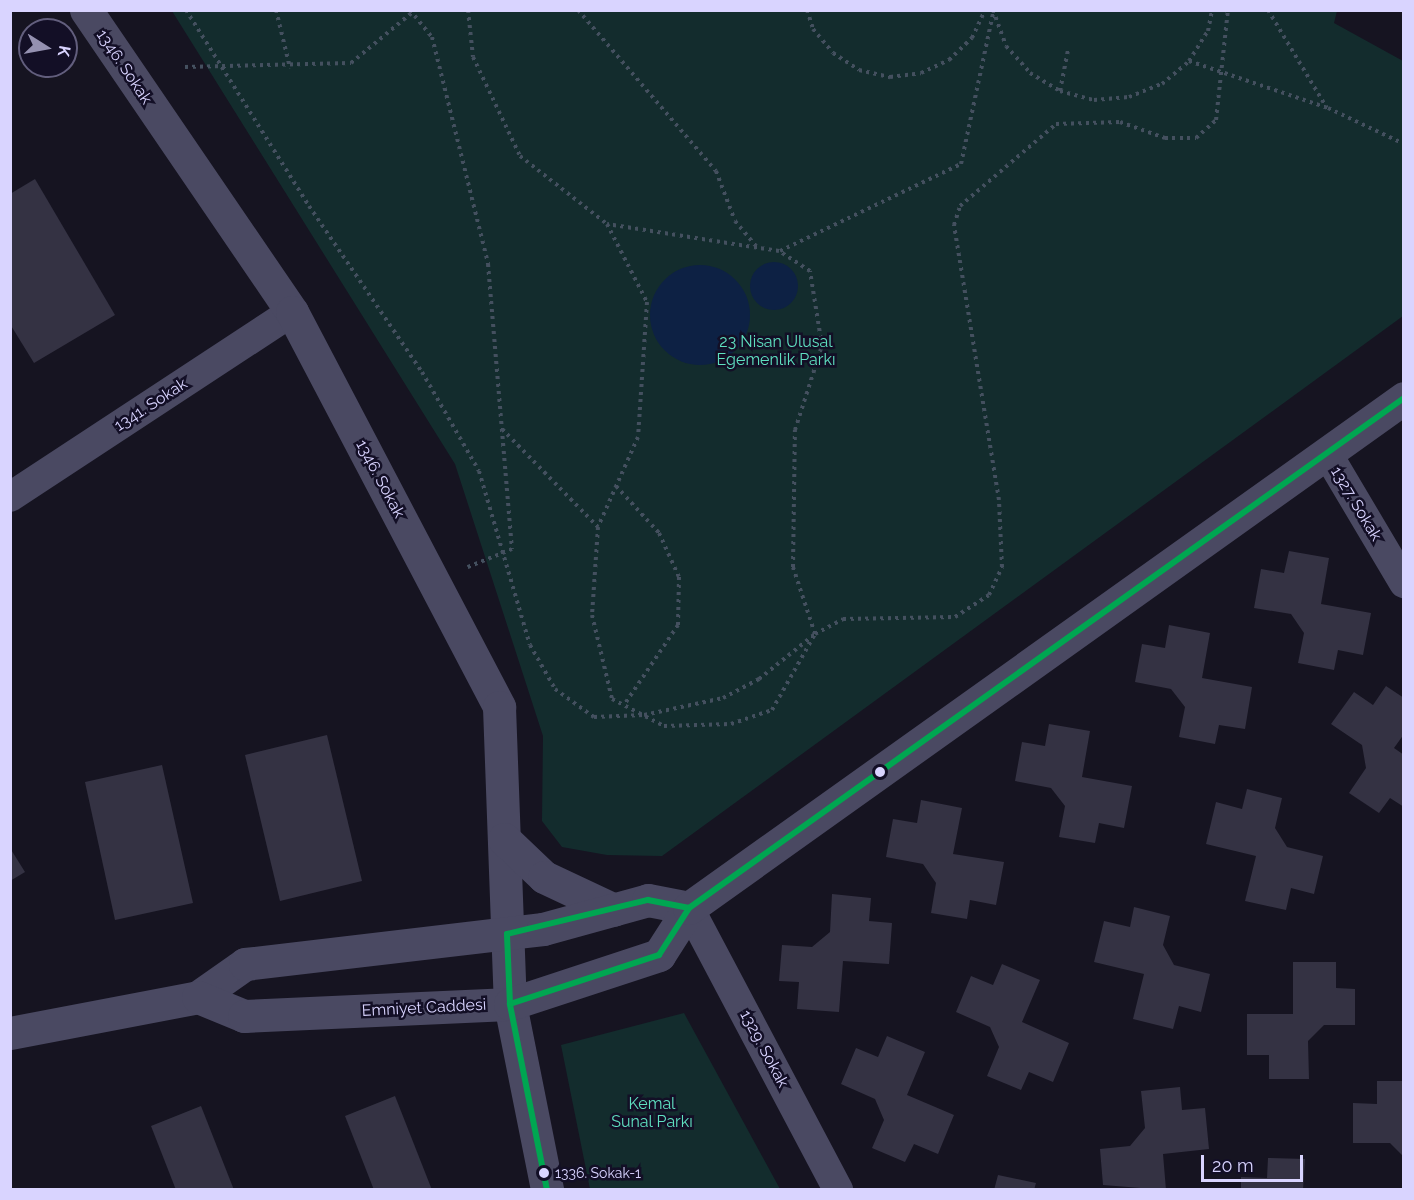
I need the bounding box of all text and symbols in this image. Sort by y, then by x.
north arrow [18,18,78,78]
street label: 1346. Sokak [92,26,156,108]
text: K [54,44,75,58]
park label: 23 Nisan Ulusal Egemenlik Parkı [717,332,835,370]
street label: 1341. Sokak [111,374,191,436]
street label: 1346. Sokak [351,437,409,521]
street label: 1327. Sokak [1326,463,1386,545]
unlabelled marker [874,766,886,778]
street label: Emniyet Caddesi [361,995,487,1021]
street label: 1329. Sokak [736,1007,792,1091]
park label: Kemal Sunal Parkı [611,1094,693,1132]
scale bar [1204,1143,1306,1181]
text: 20 m [1212,1155,1254,1176]
place label: 1336. Sokak-1 [555,1165,641,1181]
marker: 1336. Sokak-1 [538,1167,550,1179]

